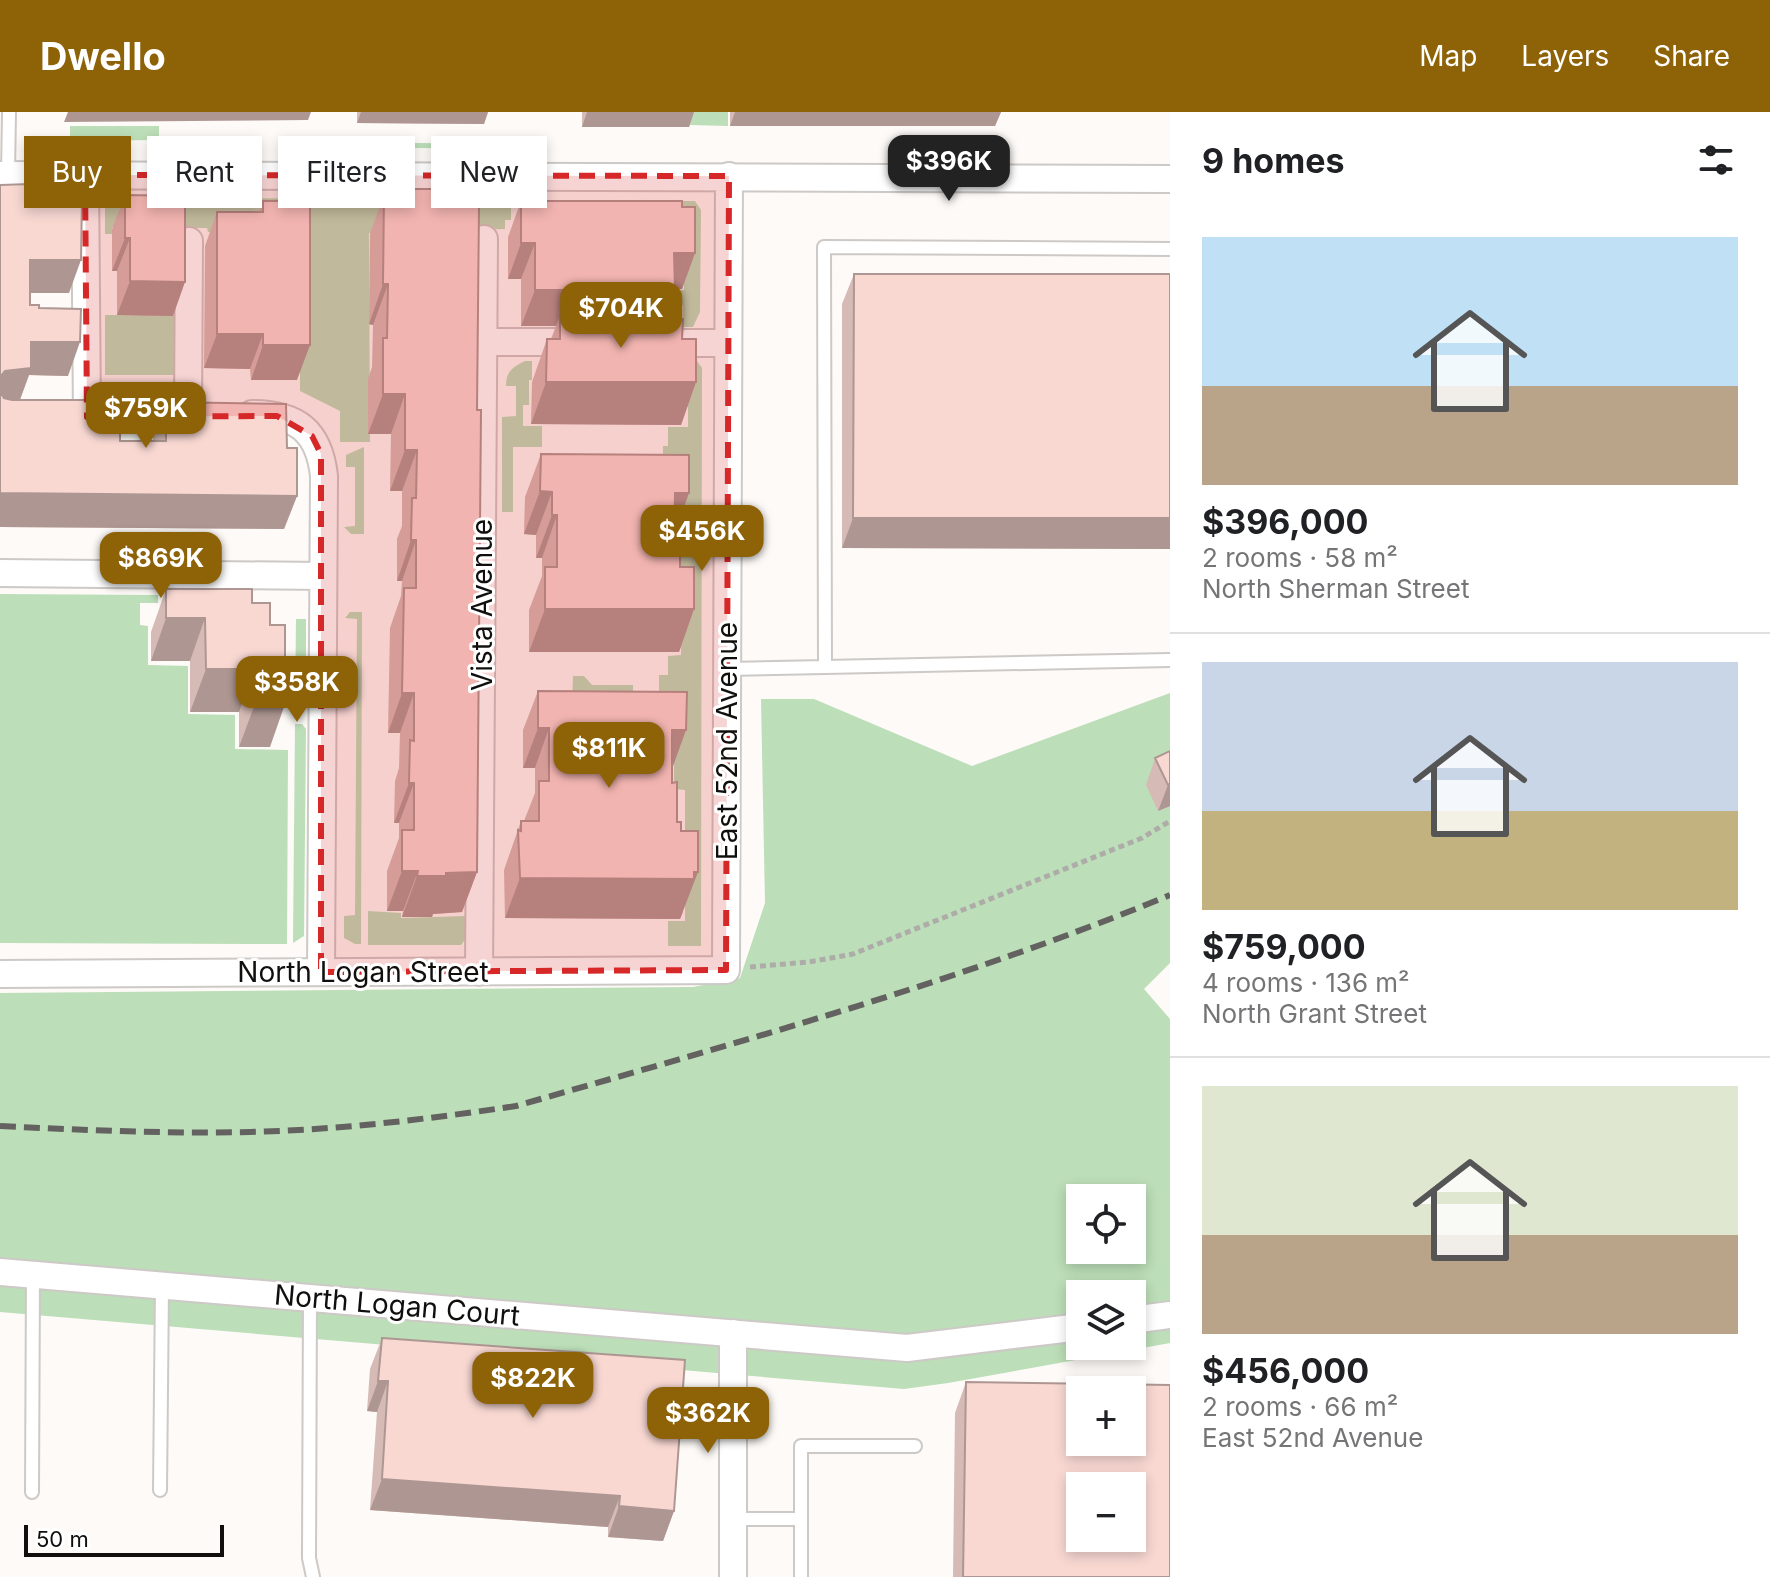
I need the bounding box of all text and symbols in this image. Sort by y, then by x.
text: Dwello [40,33,166,79]
text: Map [1419,39,1477,73]
text: Layers [1521,39,1609,73]
text: Share [1653,39,1730,73]
pin: $396K [893,135,1005,203]
chip: Buy [24,136,131,208]
chip: Rent [147,136,262,208]
chip: Filters [278,136,415,208]
chip: New [431,136,547,208]
icon: filters [1694,138,1738,182]
text: 9 homes [1202,140,1344,181]
text: $396K [906,145,992,176]
pin: $704K [565,282,677,350]
icon: home [1398,289,1542,433]
text: $704K [578,292,664,323]
pin: $759K [90,382,202,450]
text: $759K [104,392,188,423]
text: $396,000 [1202,501,1369,542]
pin: $456K [646,505,758,573]
text: $456K [659,515,745,546]
street label: Vista Avenue [465,519,499,691]
pin: $869K [105,532,217,600]
text: $869K [118,542,204,573]
text: 2 rooms · 58 m² [1202,542,1398,573]
text: North Sherman Street [1202,573,1469,604]
street label: East 52nd Avenue [710,622,744,860]
pin: $358K [241,656,353,724]
text: $358K [254,666,340,697]
icon: home [1398,714,1542,858]
pin: $811K [553,722,665,790]
text: $811K [571,732,647,763]
text: $759,000 [1202,926,1366,967]
street label: North Logan Street [237,955,489,989]
text: 4 rooms · 136 m² [1202,967,1410,998]
text: North Grant Street [1202,998,1427,1029]
icon: home [1398,1138,1542,1282]
map controls [1066,1184,1146,1552]
button: locate [1066,1184,1146,1264]
street label: North Logan Court [273,1277,521,1333]
button: layers [1066,1280,1146,1360]
text: $456,000 [1202,1350,1369,1391]
pin: $822K [477,1352,589,1420]
text: $822K [490,1362,576,1393]
button: + [1066,1376,1146,1456]
pin: $362K [652,1387,764,1455]
text: 2 rooms · 66 m² [1202,1391,1398,1422]
text: $362K [665,1397,751,1428]
text: East 52nd Avenue [1202,1422,1423,1453]
button: − [1066,1472,1146,1552]
scale bar [24,1521,224,1557]
text: 50 m [36,1526,89,1552]

